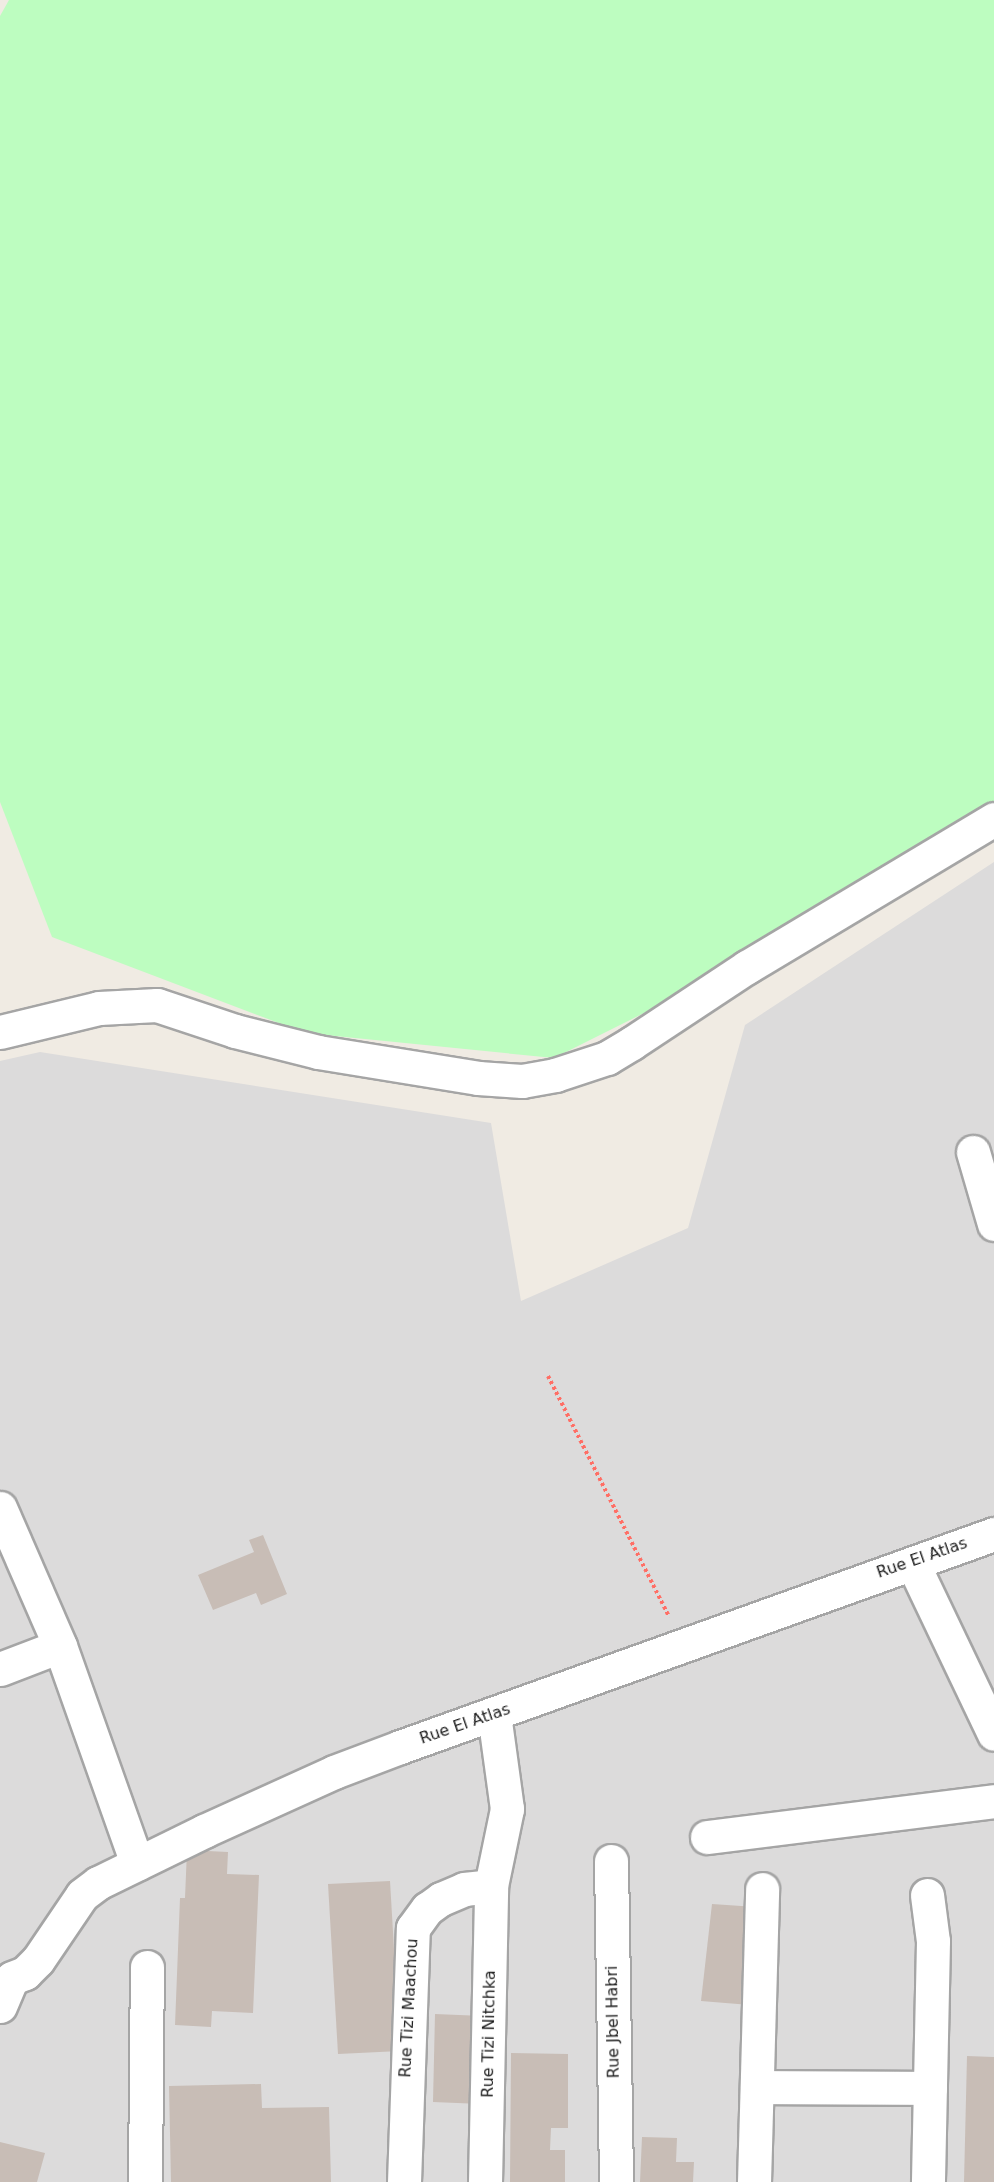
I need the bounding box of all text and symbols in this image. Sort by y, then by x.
street label: Rue El Atlas [874,1534,970,1582]
street label: Rue El Atlas [417,1700,513,1748]
street label: Rue Tizi Maachou [396,1938,422,2078]
street label: Rue Jbel Habri [602,1965,624,2079]
street label: Rue Tizi Nitchka [478,1970,500,2098]

